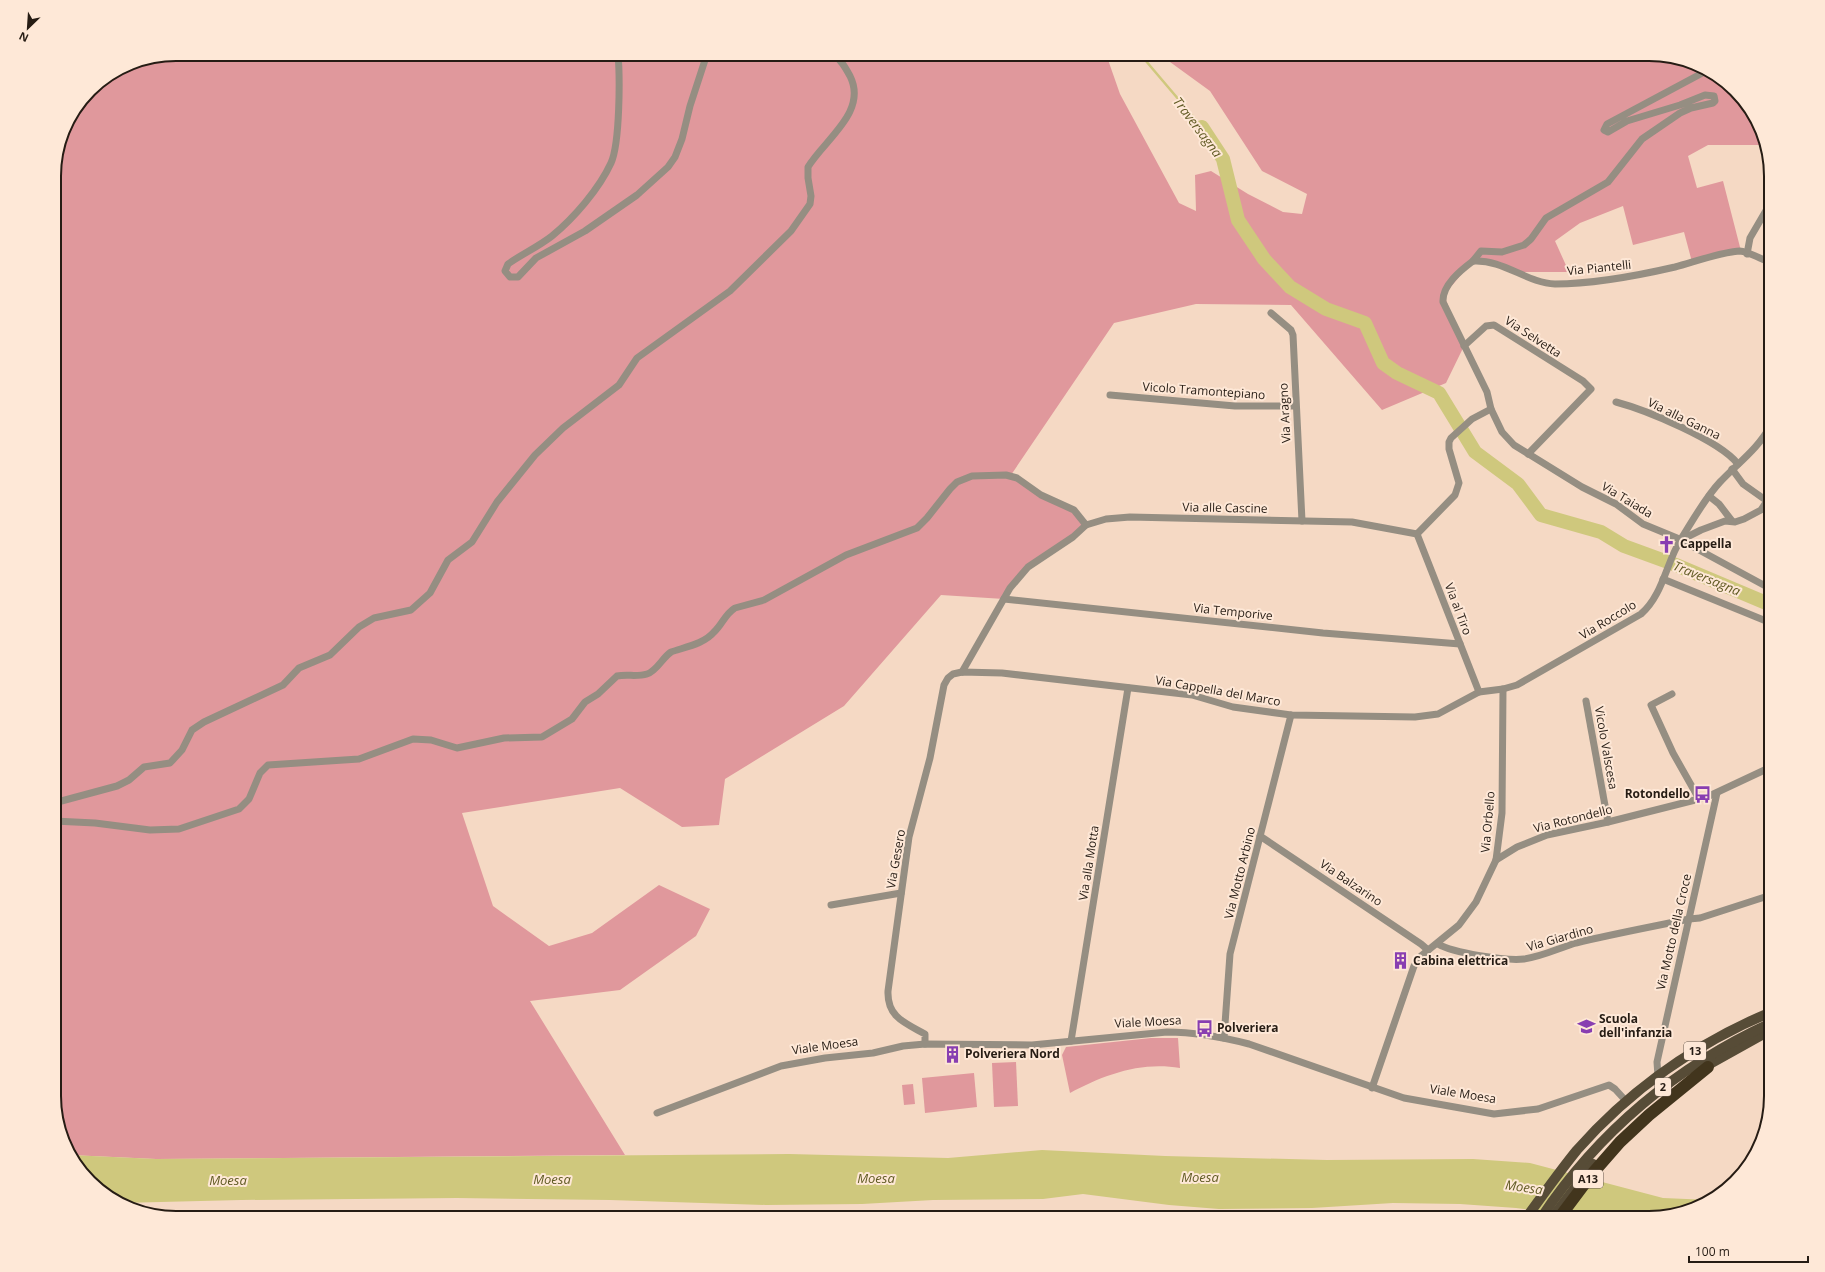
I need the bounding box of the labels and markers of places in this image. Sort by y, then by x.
church icon: Cappella [1657,534,1677,554]
place label: Cappella [1680,535,1732,552]
bus stop icon: Rotondello [1693,784,1713,804]
place label: Rotondello [1625,785,1690,802]
building icon: Cabina elettrica [1390,951,1410,971]
place label: Cabina elettrica [1413,952,1508,969]
place label: Scuola dell'infanzia [1599,1010,1672,1041]
school or university icon: Scuola dell'infanzia [1576,1016,1596,1036]
bus stop icon: Polveriera [1194,1018,1214,1038]
place label: Polveriera [1217,1019,1278,1036]
building icon: Polveriera Nord [942,1044,962,1064]
place label: Polveriera Nord [965,1045,1060,1062]

